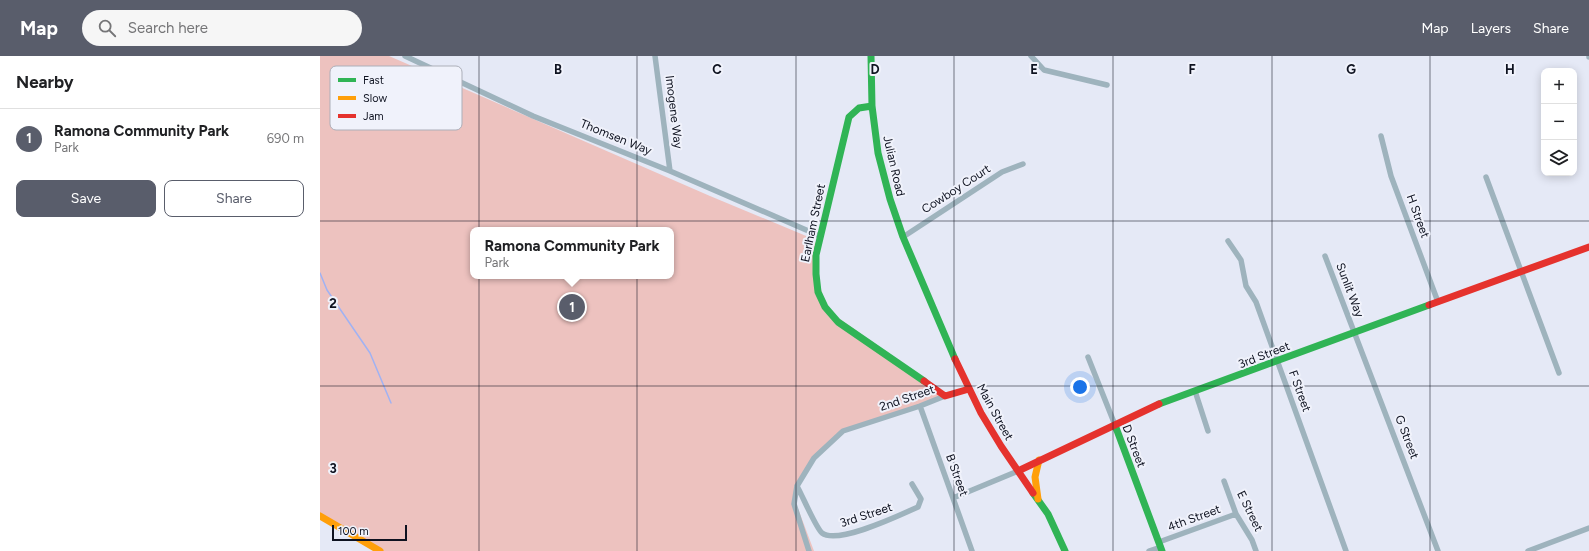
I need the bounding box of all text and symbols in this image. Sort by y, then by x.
search box [82,10,362,46]
text: Map [20,17,58,40]
icon: search [96,17,118,39]
text: Search here [128,19,208,37]
text: Map [1421,20,1449,37]
text: Layers [1471,20,1511,37]
text: Share [1533,20,1569,37]
text: B [554,62,562,77]
text: C [712,62,722,77]
text: D [870,62,880,77]
text: E [1030,62,1038,77]
text: F [1188,62,1196,77]
text: G [1346,62,1356,77]
text: H [1505,62,1515,77]
legend [330,66,462,130]
map controls [1541,68,1577,176]
button: + [1541,68,1577,104]
text: Nearby [16,72,74,92]
text: Fast [363,74,384,87]
street label: Imogene Way [663,75,686,150]
text: Slow [363,92,387,105]
button: − [1541,104,1577,140]
text: Jam [363,110,384,123]
street label: Thomsen Way [578,116,654,158]
text: Ramona Community Park [54,122,229,140]
text: 1 [26,131,32,146]
text: 690 m [267,131,304,146]
street label: Julian Road [880,134,908,198]
text: Park [54,140,79,155]
button: layers [1541,140,1577,176]
street label: Cowboy Court [919,161,993,216]
button: Save [16,180,156,217]
button: Share [164,180,304,217]
street label: Earlham Street [798,182,828,263]
street label: H Street [1404,192,1433,240]
popup [470,227,674,279]
text: Ramona Community Park [484,237,660,255]
text: Park [484,255,509,270]
street label: Sunlit Way [1333,261,1367,320]
pin: 1 [559,292,585,322]
text: 2 [329,296,337,311]
street label: 3rd Street [1236,339,1292,371]
street label: F Street [1286,368,1314,414]
your location [1070,377,1090,397]
street label: Main Street [974,381,1016,443]
street label: 2nd Street [878,382,937,414]
street label: G Street [1392,413,1422,461]
street label: D Street [1119,423,1149,470]
street label: B Street [943,452,971,498]
text: 3 [329,461,337,476]
street label: E Street [1234,488,1266,534]
street label: 3rd Street [838,500,894,530]
street label: 4th Street [1166,502,1223,534]
scale bar [332,523,407,542]
text: 100 m [338,525,369,538]

